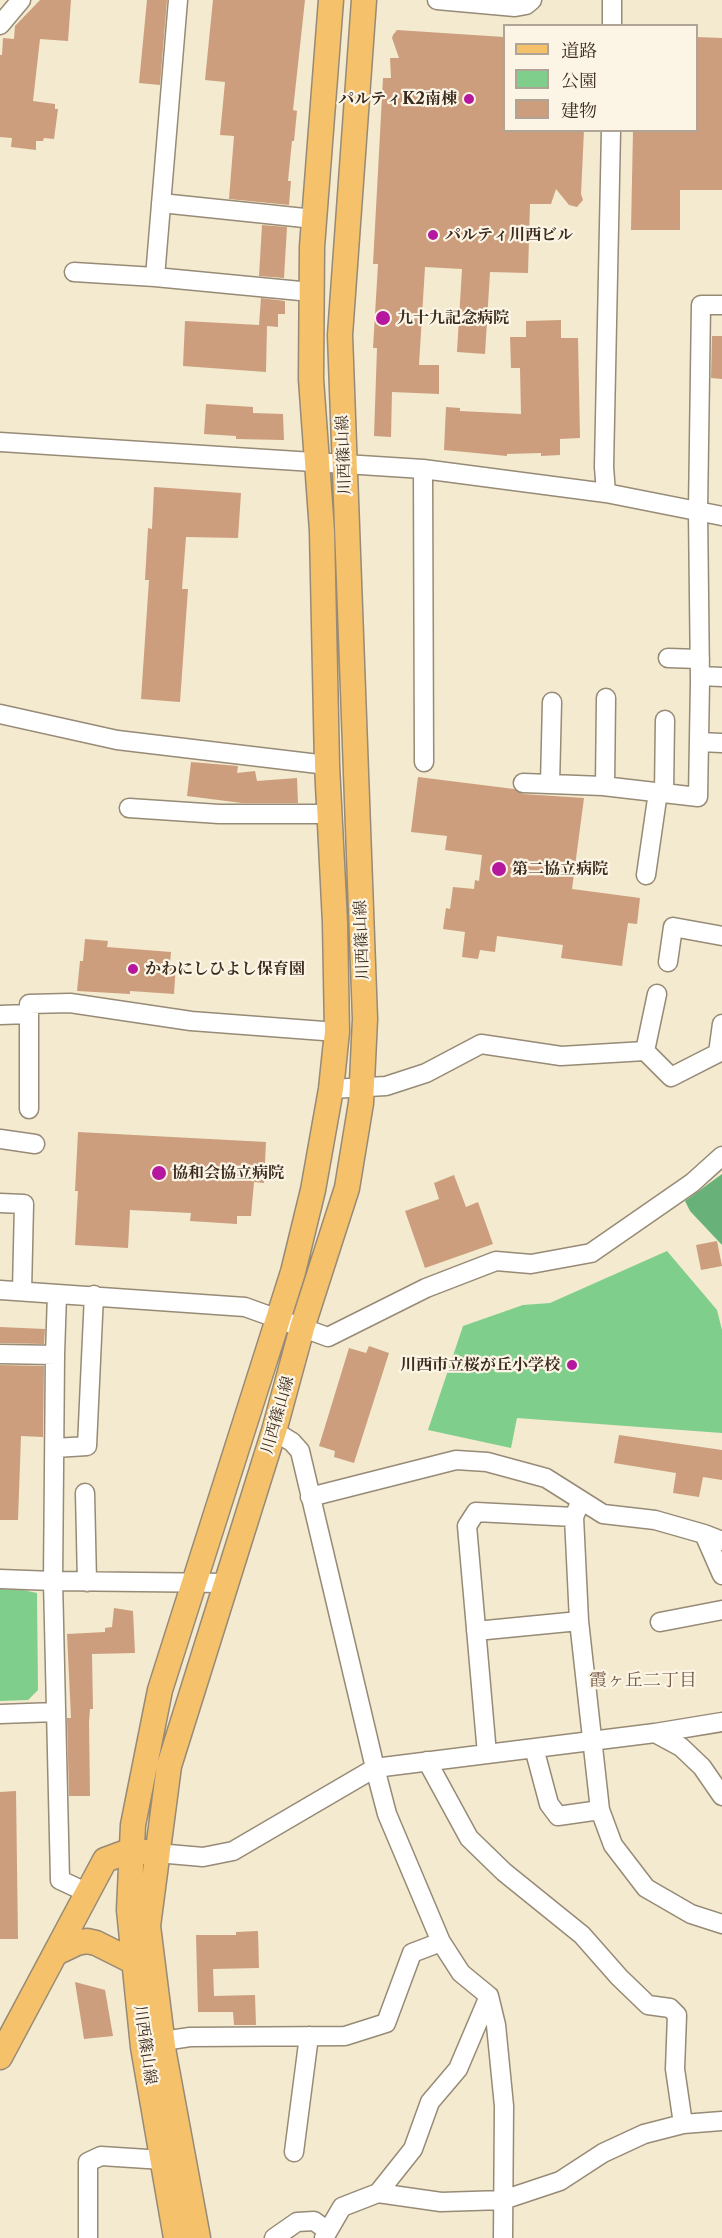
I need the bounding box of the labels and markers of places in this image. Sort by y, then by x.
place label: パルティK2南棟 [338,89,457,109]
marker: パルティK2南棟 [462,92,476,106]
place label: パルティ川西ビル [445,225,573,245]
marker: パルティ川西ビル [426,228,440,242]
place label: 九十九記念病院 [397,308,509,328]
marker: 九十九記念病院 [374,309,392,327]
place label: 第二協立病院 [512,859,608,879]
marker: 第二協立病院 [490,860,508,878]
place label: かわにしひよし保育園 [145,959,305,979]
marker: かわにしひよし保育園 [126,962,140,976]
place label: 協和会協立病院 [172,1163,284,1183]
marker: 協和会協立病院 [150,1164,168,1182]
place label: 川西市立桜が丘小学校 [400,1355,560,1375]
marker: 川西市立桜が丘小学校 [565,1358,579,1372]

